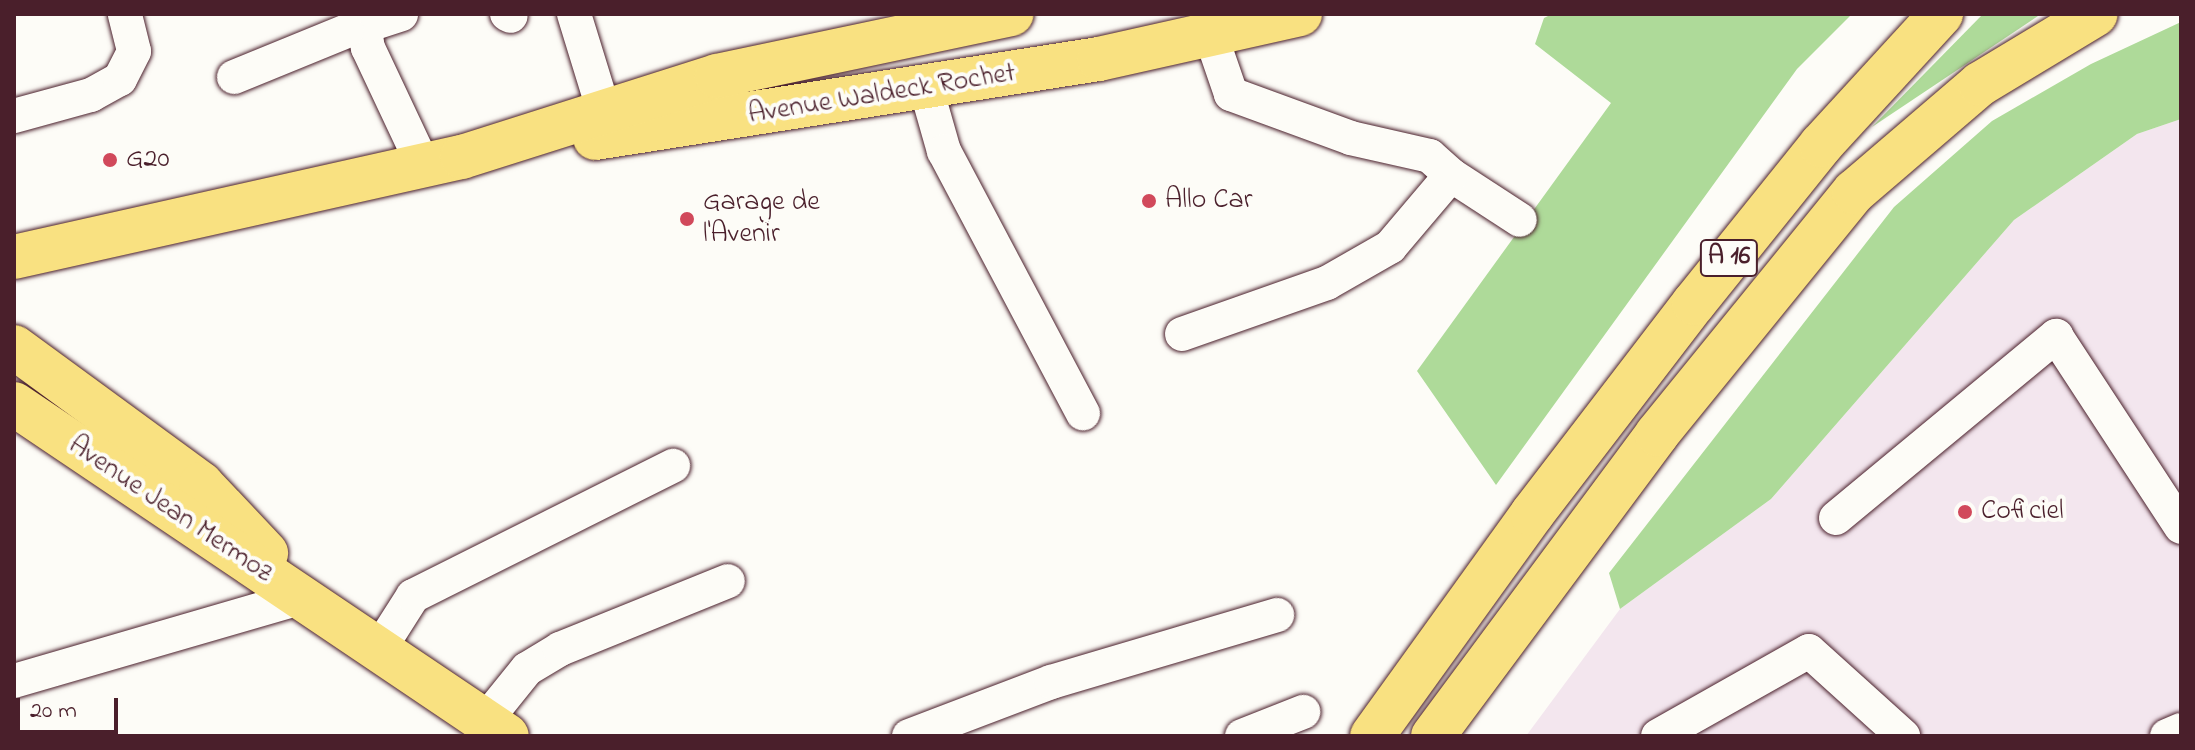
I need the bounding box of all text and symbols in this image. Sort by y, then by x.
street label: Avenue Waldeck Rochet [746,57,1018,133]
place label: G20 [126,143,170,177]
marker: G20 [101,151,119,169]
place label: Allo Car [1165,184,1252,218]
place label: Garage de l'Avenir [703,186,820,252]
marker: Allo Car [1140,192,1158,210]
marker: Garage de l'Avenir [678,210,696,228]
road number: A 16 [1699,236,1759,280]
street label: Avenue Jean Mermoz [61,429,279,591]
place label: Coficiel [1981,495,2064,529]
marker: Coficiel [1956,503,1974,521]
scale bar [20,682,122,732]
text: 20 m [30,694,77,729]

